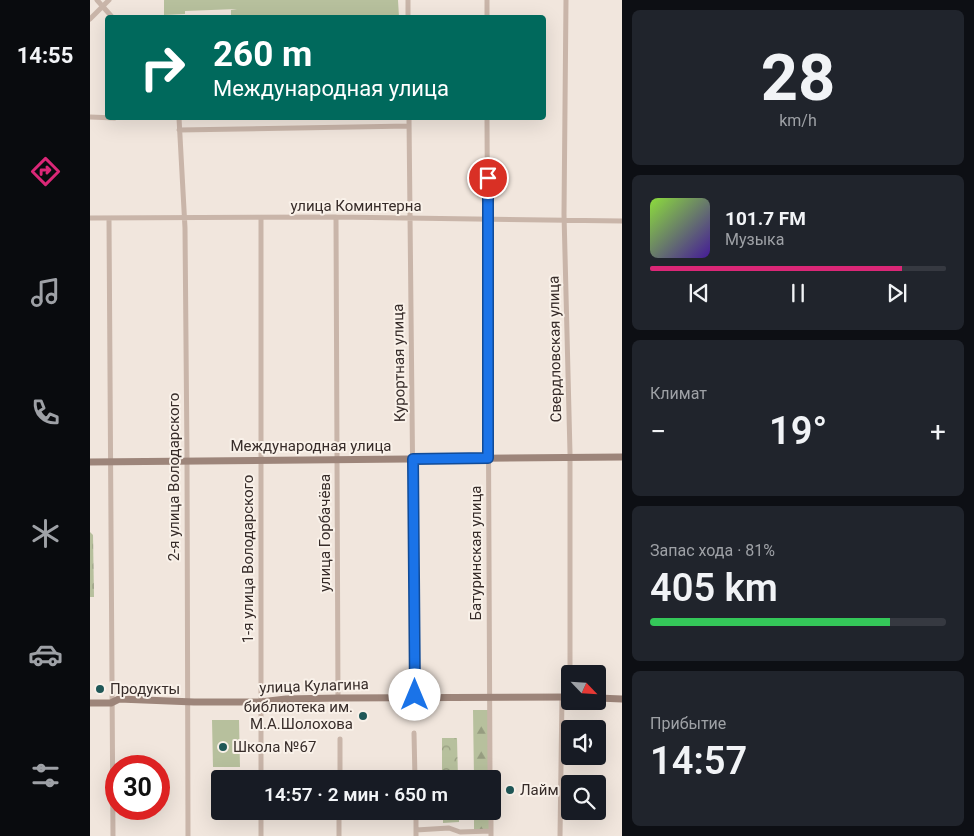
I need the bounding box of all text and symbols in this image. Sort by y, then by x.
text: 260 m [213,34,312,75]
icon: right [130,35,195,100]
text: 28 [761,40,835,116]
text: 14:55 [17,43,73,68]
text: Международная улица [213,76,449,101]
text: km/h [779,111,817,130]
icon: directions [28,154,63,189]
pin [467,157,509,199]
icon: arrive [474,164,502,192]
street label: улица Коминтерна [290,197,422,215]
text: 101.7 FM [725,207,806,230]
text: Музыка [725,230,784,249]
icon: music [28,275,63,310]
street label: Свердловская улица [545,276,565,422]
icon: previous [685,279,713,307]
icon: pause [784,279,812,307]
icon: next [883,279,911,307]
street label: Курортная улица [389,304,409,422]
text: Климат [650,384,707,403]
street label: 2-я улица Володарского [165,393,183,561]
icon: phone [28,395,63,430]
text: 19° [769,409,827,453]
text: − [650,415,666,448]
text: + [930,415,946,448]
street label: Международная улица [231,437,391,455]
street label: улица Горбачёва [316,474,334,592]
street label: 1-я улица Володарского [239,475,257,643]
street label: Батуринская улица [467,486,485,620]
icon: climate [28,516,63,551]
text: Запас хода · 81% [650,541,775,560]
text: 405 km [650,566,778,610]
icon: car [28,637,63,672]
north arrow [561,665,606,710]
map controls [561,665,606,820]
position arrow [388,668,440,720]
street label: улица Кулагина [259,675,369,697]
place label: Продукты [110,680,180,698]
marker: Продукты [94,683,106,695]
place label: библиотека им. М.А.Шолохова [244,698,353,733]
marker: библиотека им. М.А.Шолохова [357,710,369,722]
text: Прибытие [650,714,726,733]
button: sound [561,720,606,765]
place label: Школа №67 [233,738,316,756]
text: 14:57 [650,739,747,783]
marker: Школа №67 [217,741,229,753]
speed limit sign: 30 [105,755,170,820]
icon: filters [28,758,63,793]
button: search [561,775,606,820]
place label: Лайм [520,781,559,799]
text: 14:57 · 2 мин · 650 m [264,783,448,806]
marker: Лайм [504,784,516,796]

